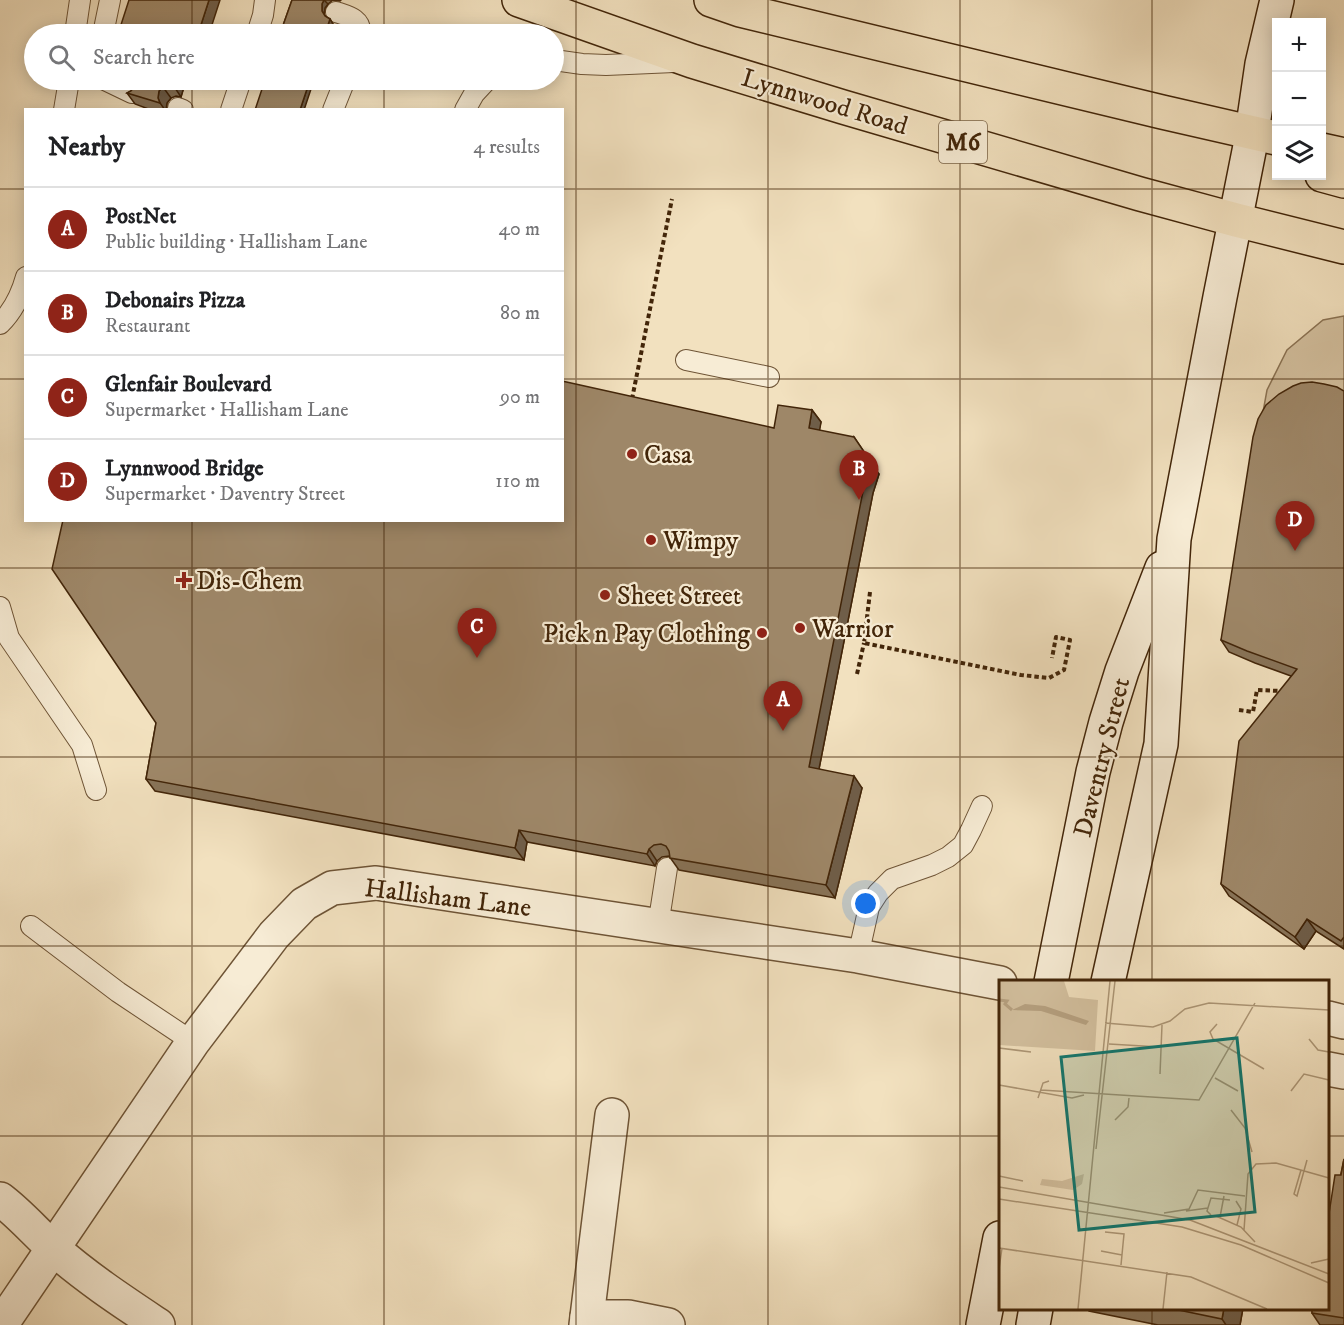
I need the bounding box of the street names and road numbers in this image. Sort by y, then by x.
street label: Lynnwood Road [737,61,912,143]
road number: M6 [939,121,987,163]
street label: Daventry Street [1067,674,1138,841]
street label: Hallisham Lane [363,872,533,925]

